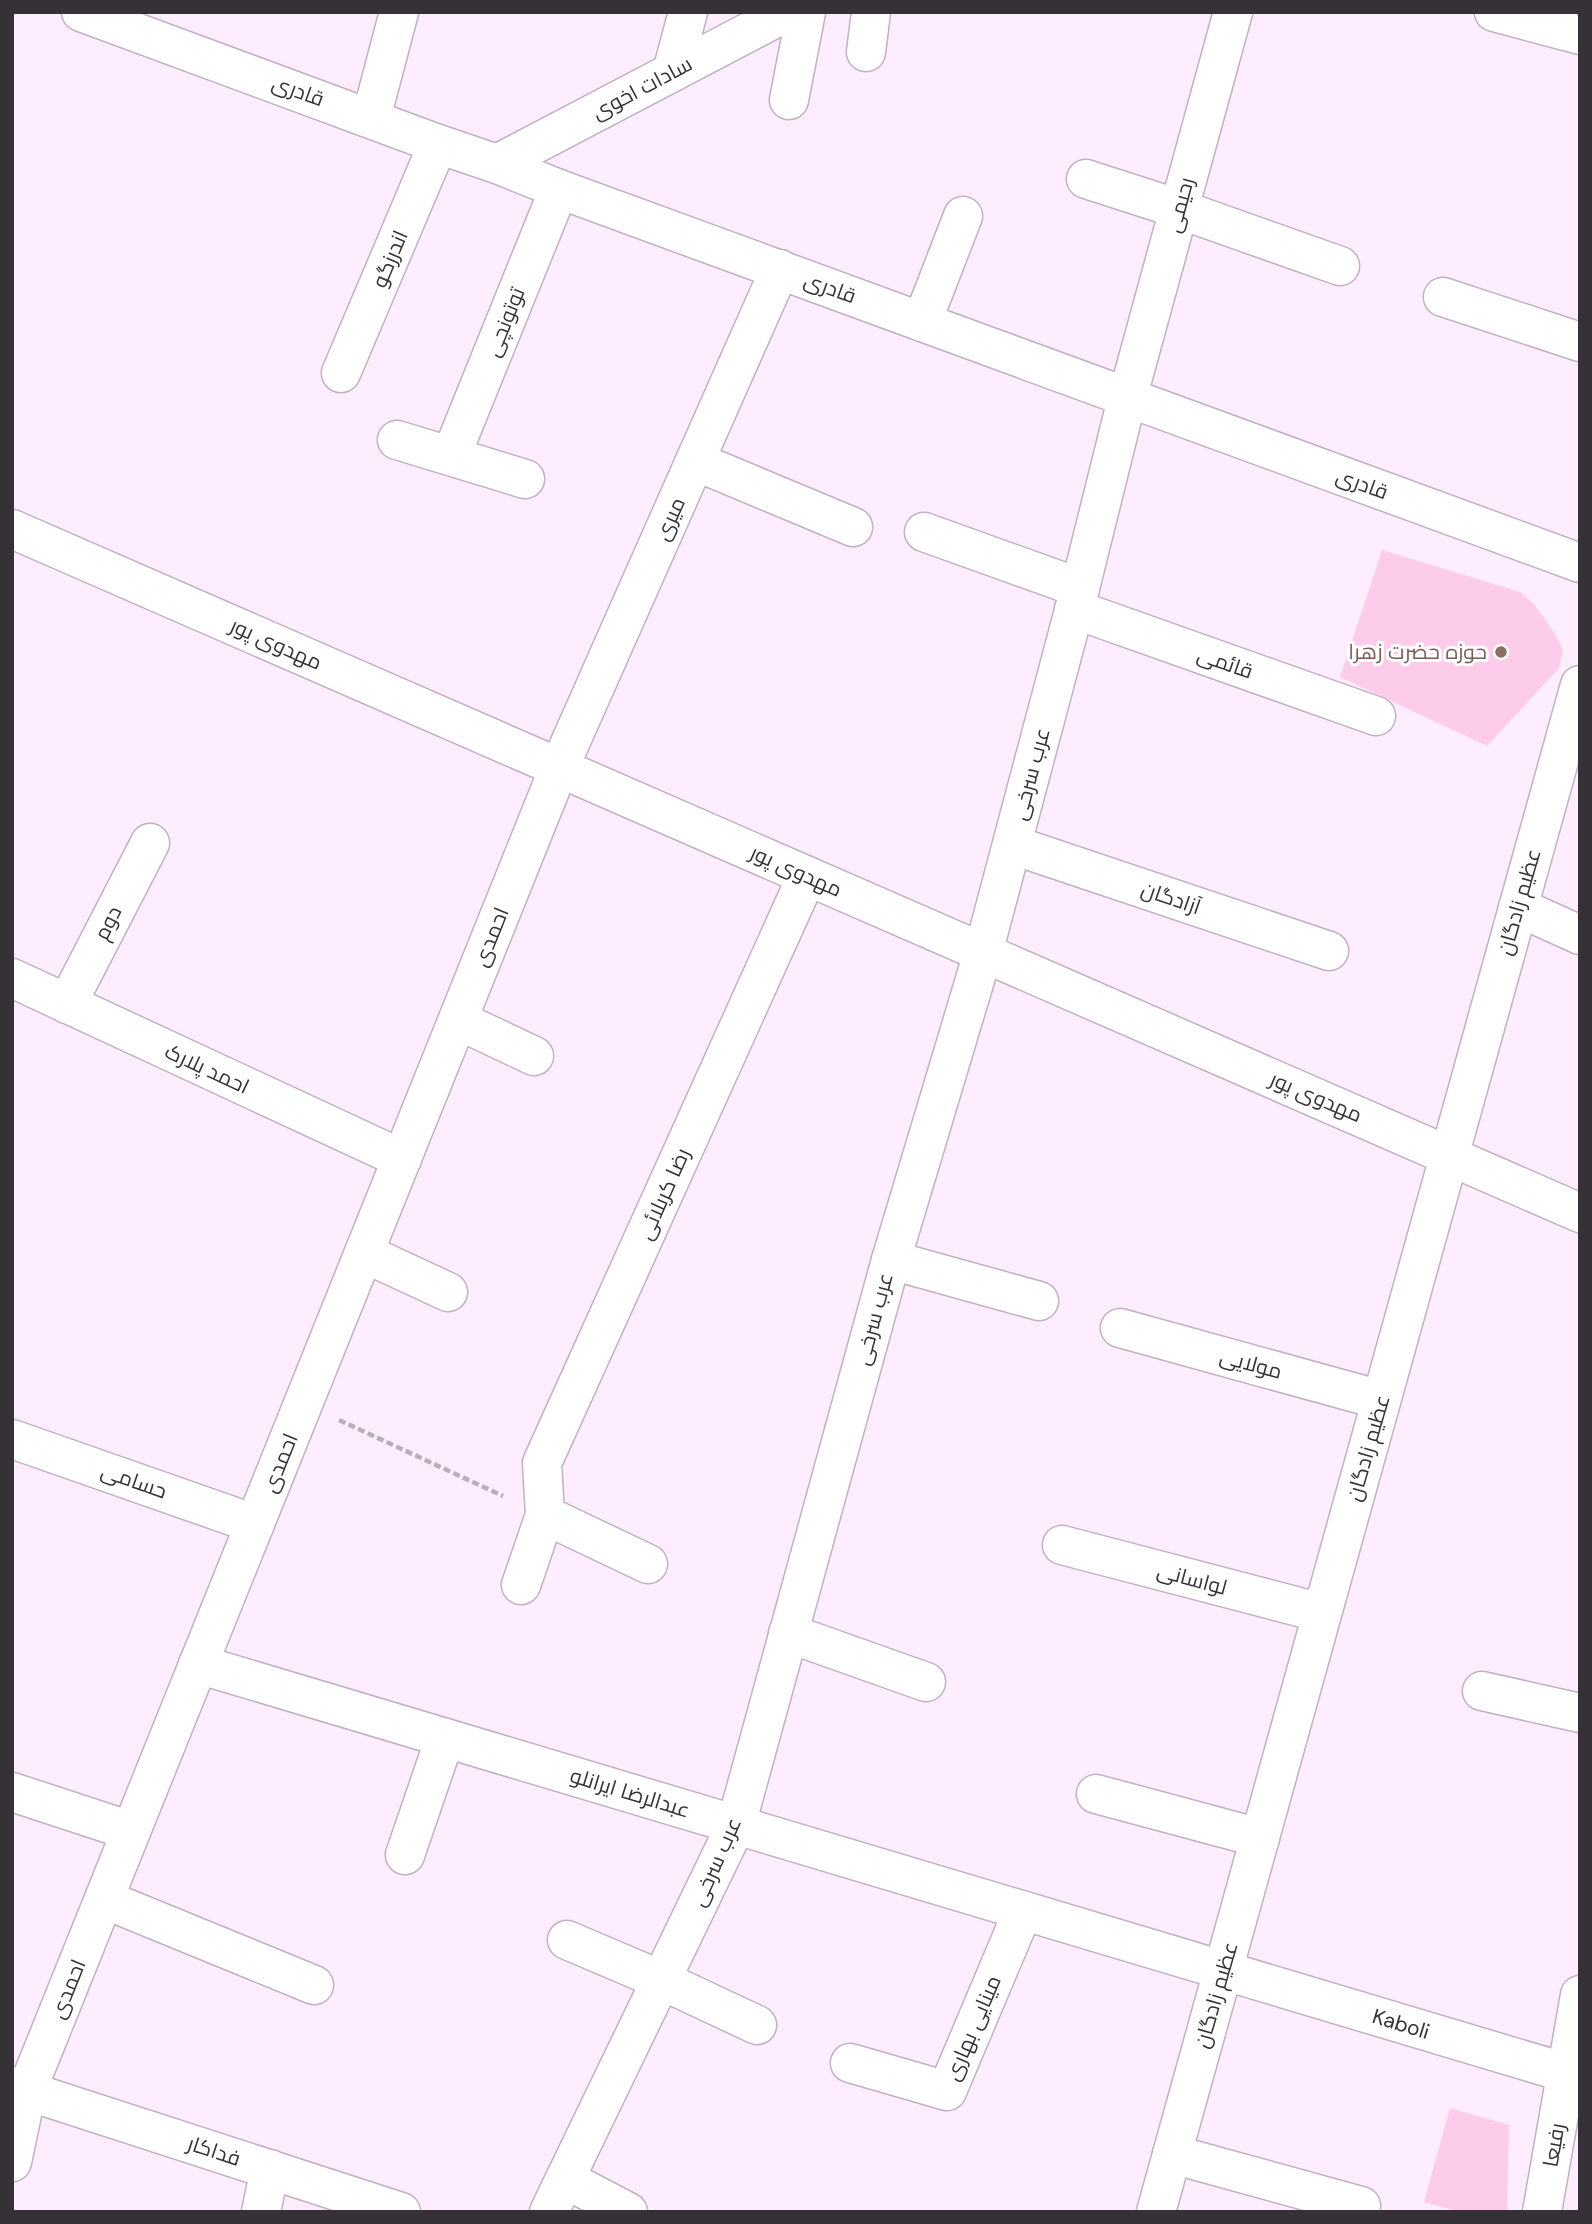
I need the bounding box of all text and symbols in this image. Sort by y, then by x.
street label: سادات اخوی [587,50,697,126]
street label: قادرى [268,69,328,113]
street label: رحیمی [1159,174,1201,236]
street label: اندرزگو [365,226,415,292]
street label: قادرى [800,266,860,310]
street label: توتونچی [478,283,532,361]
street label: قادرى [1332,462,1392,506]
street label: میری [648,493,692,545]
street label: مهدوی پور [225,611,326,677]
place label: حوزه حضرت زهرا [1348,638,1487,666]
street label: قائمی [1193,640,1257,686]
marker: حوزه حضرت زهرا [1493,644,1509,660]
street label: عرب سرخی [1005,725,1057,823]
street label: مهدوی پور [745,838,846,904]
street label: عظیم زادگان [1490,846,1548,958]
street label: آزادگان [1137,875,1205,921]
street label: دوم [88,901,128,945]
street label: احمدی [466,903,516,971]
street label: احمد پلارک [160,1037,254,1101]
street label: مهدوی پور [1265,1065,1366,1129]
street label: رضا کربلائی [631,1144,697,1244]
street label: عرب سرخی [848,1270,900,1368]
street label: مولایی [1217,1342,1285,1386]
street label: عظیم زادگان [1339,1392,1397,1504]
street label: احمدی [255,1429,305,1497]
street label: حسامی [97,1457,171,1505]
street label: لواسانی [1154,1556,1230,1602]
street label: عبدالرضا ایرانلو [567,1761,693,1825]
street label: عرب سرخی [684,1813,748,1911]
street label: عظیم زادگان [1187,1939,1245,2051]
street label: احمدی [43,1955,93,2023]
street label: مینایی بهاری [938,1971,1008,2085]
street label: Kaboli [1369,2002,1433,2046]
street label: رفیعا [1536,2121,1572,2169]
street label: فداکار [183,2129,244,2173]

